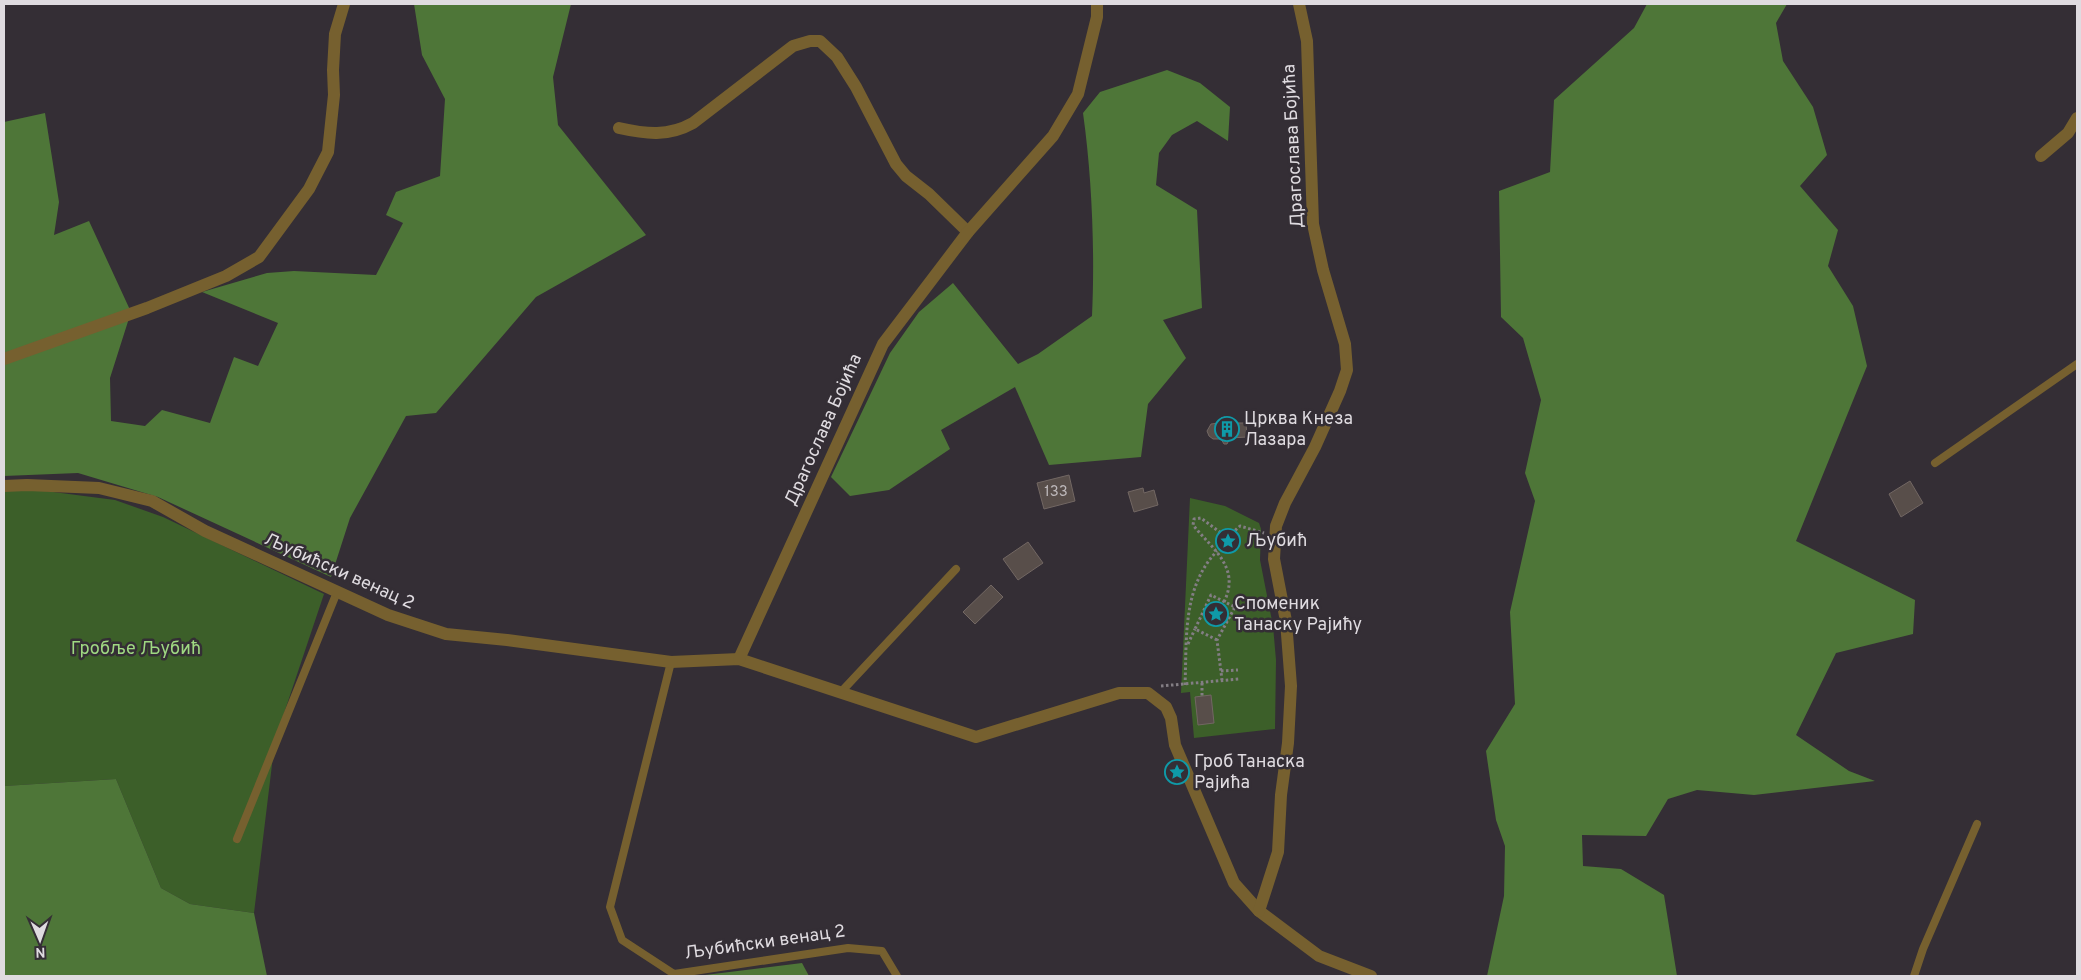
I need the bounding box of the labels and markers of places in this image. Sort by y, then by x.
place label: Црква Кнеза Лазара [1244,408,1353,452]
building icon: Црква Кнеза Лазара [1214,416,1240,442]
place icon: Љубић [1215,528,1241,554]
place label: Љубић [1246,530,1307,553]
place label: Споменик Танаску Рајићу [1234,593,1362,637]
place icon: Споменик Танаску Рајићу [1203,601,1229,627]
place label: Гроб Танаска Рајића [1194,751,1305,795]
place icon: Гроб Танаска Рајића [1164,759,1190,785]

